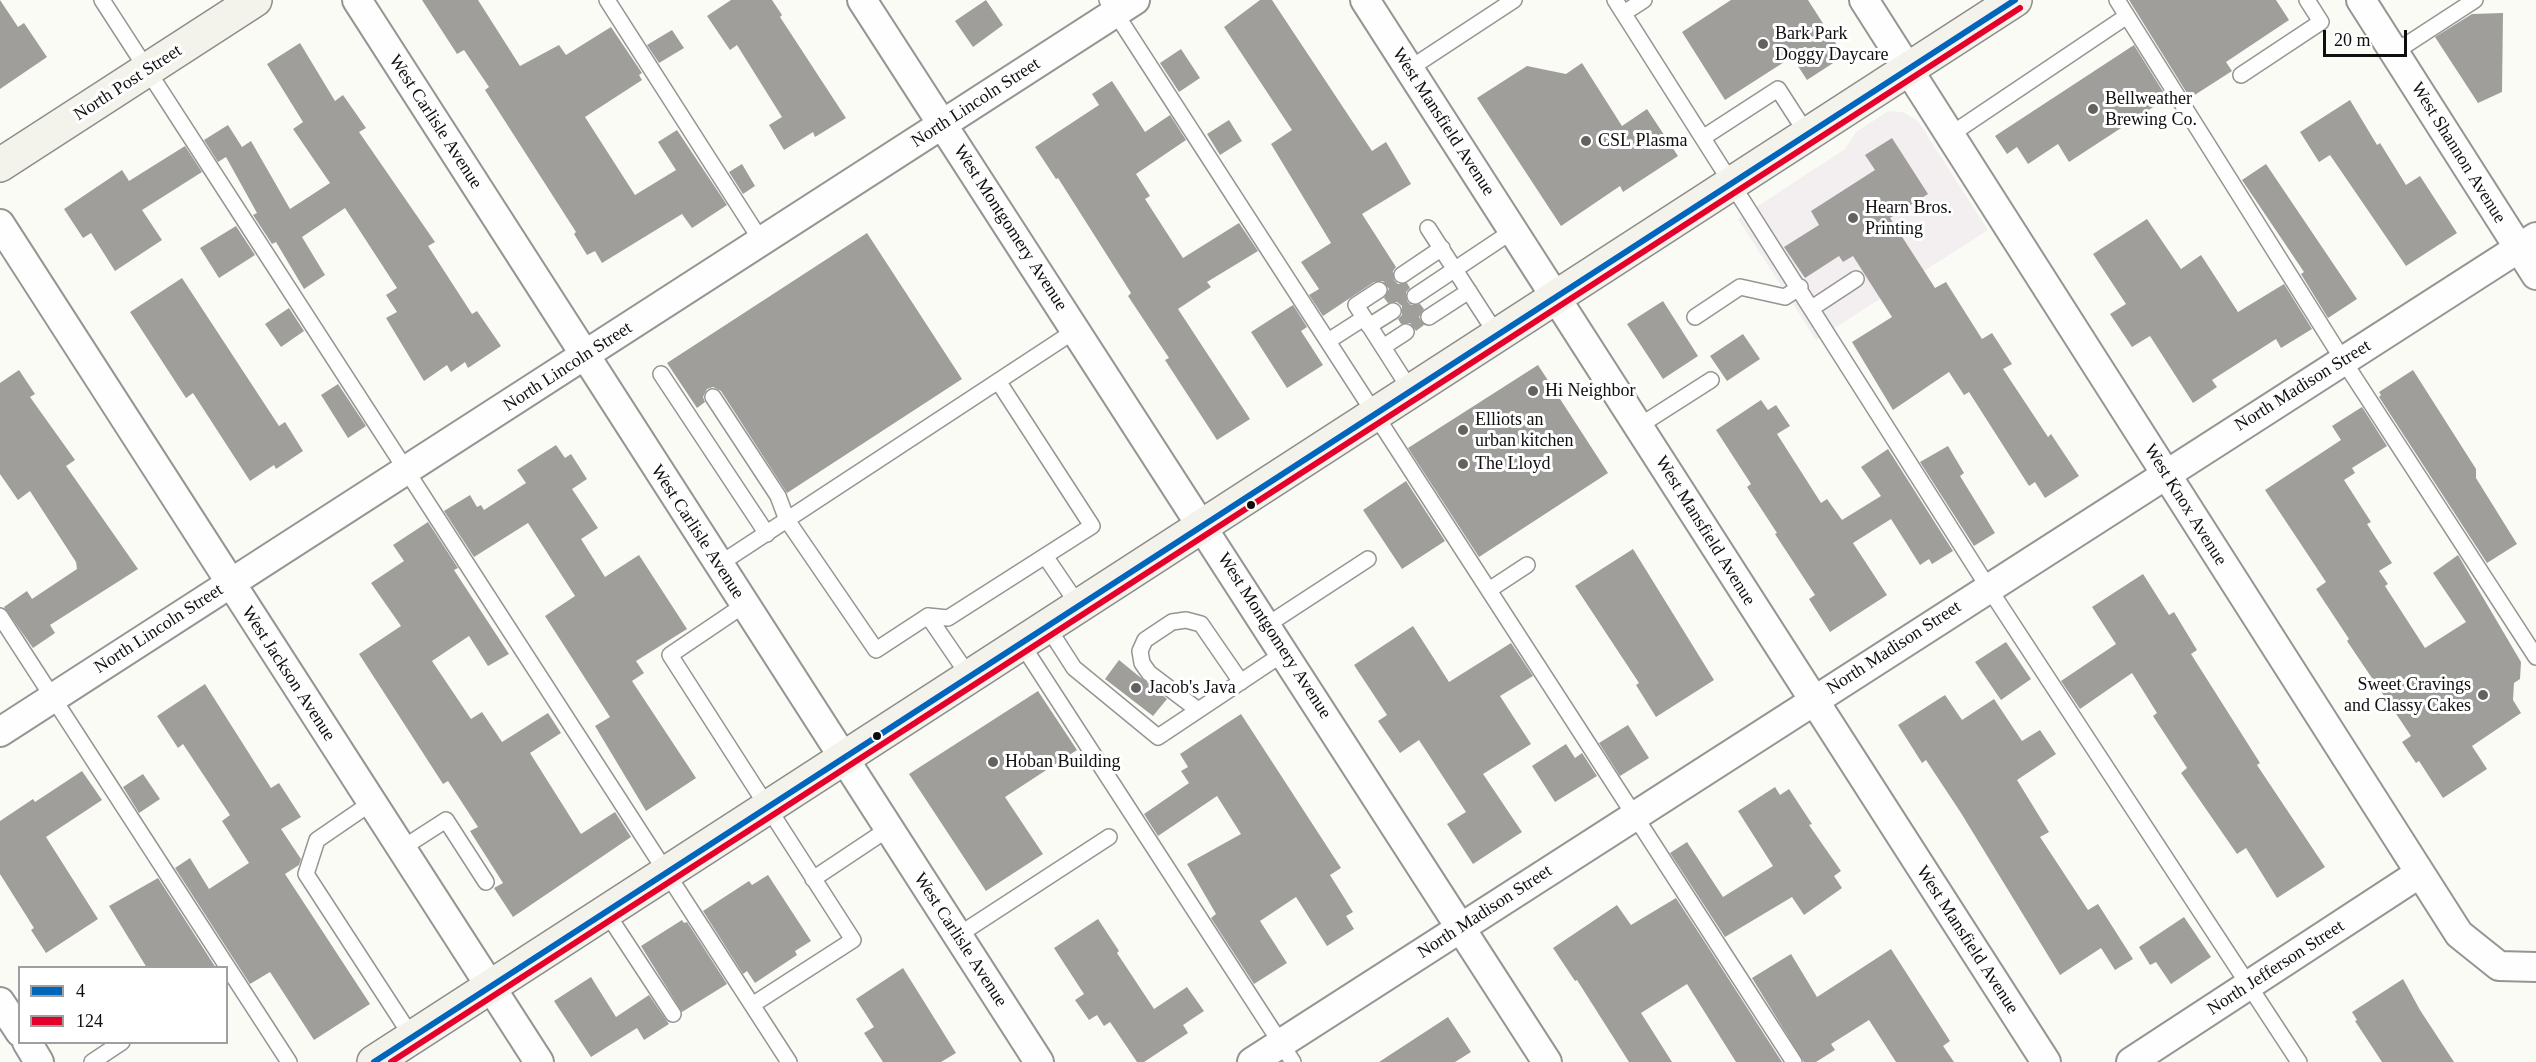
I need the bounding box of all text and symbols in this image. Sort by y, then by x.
scale bar [2326,18,2410,56]
place label: Bark Park Doggy Daycare [1775,23,1888,66]
text: 20 m [2334,30,2371,50]
marker: Bark Park Doggy Daycare [1756,37,1770,51]
street label: North Post Street [70,40,186,126]
street label: West Mansfield Avenue [1387,44,1499,200]
street label: West Carlisle Avenue [384,51,486,193]
street label: North Lincoln Street [908,53,1044,153]
street label: West Shannon Avenue [2406,79,2510,227]
place label: Bellweather Brewing Co. [2105,88,2197,130]
marker: Bellweather Brewing Co. [2086,102,2100,116]
place label: CSL Plasma [1598,130,1688,152]
marker: CSL Plasma [1579,134,1593,148]
street label: West Montgomery Avenue [948,141,1072,315]
place label: Hearn Bros. Printing [1865,197,1952,240]
marker: Hearn Bros. Printing [1846,211,1860,225]
street label: North Lincoln Street [500,317,636,417]
street label: North Madison Street [2231,336,2375,436]
place label: Hi Neighbor [1545,380,1635,402]
marker: Hi Neighbor [1526,384,1540,398]
place label: Elliots an urban kitchen [1475,409,1573,452]
marker: Elliots an urban kitchen [1456,423,1470,437]
street label: West Knox Avenue [2139,440,2231,570]
street label: West Mansfield Avenue [1650,452,1760,610]
place label: The Lloyd [1475,453,1550,475]
marker: The Lloyd [1456,457,1470,471]
street label: West Carlisle Avenue [646,461,748,603]
unlabelled marker [1245,499,1257,511]
street label: West Montgomery Avenue [1212,549,1336,723]
street label: North Lincoln Street [91,579,227,679]
street label: North Madison Street [1823,596,1965,700]
street label: West Jackson Avenue [236,603,340,745]
place label: Sweet Cravings and Classy Cakes [2344,674,2471,716]
place label: Jacob's Java [1148,677,1236,699]
marker: Jacob's Java [1129,681,1143,695]
marker: Sweet Cravings and Classy Cakes [2476,688,2490,702]
unlabelled marker [871,730,883,742]
place label: Hoban Building [1005,751,1120,773]
marker: Hoban Building [986,755,1000,769]
street label: North Madison Street [1414,860,1556,964]
street label: West Mansfield Avenue [1911,862,2023,1018]
street label: West Carlisle Avenue [909,869,1011,1011]
street label: North Jefferson Street [2204,916,2348,1020]
legend [18,966,228,1044]
text: 4 [76,981,85,1001]
text: 124 [76,1011,103,1031]

